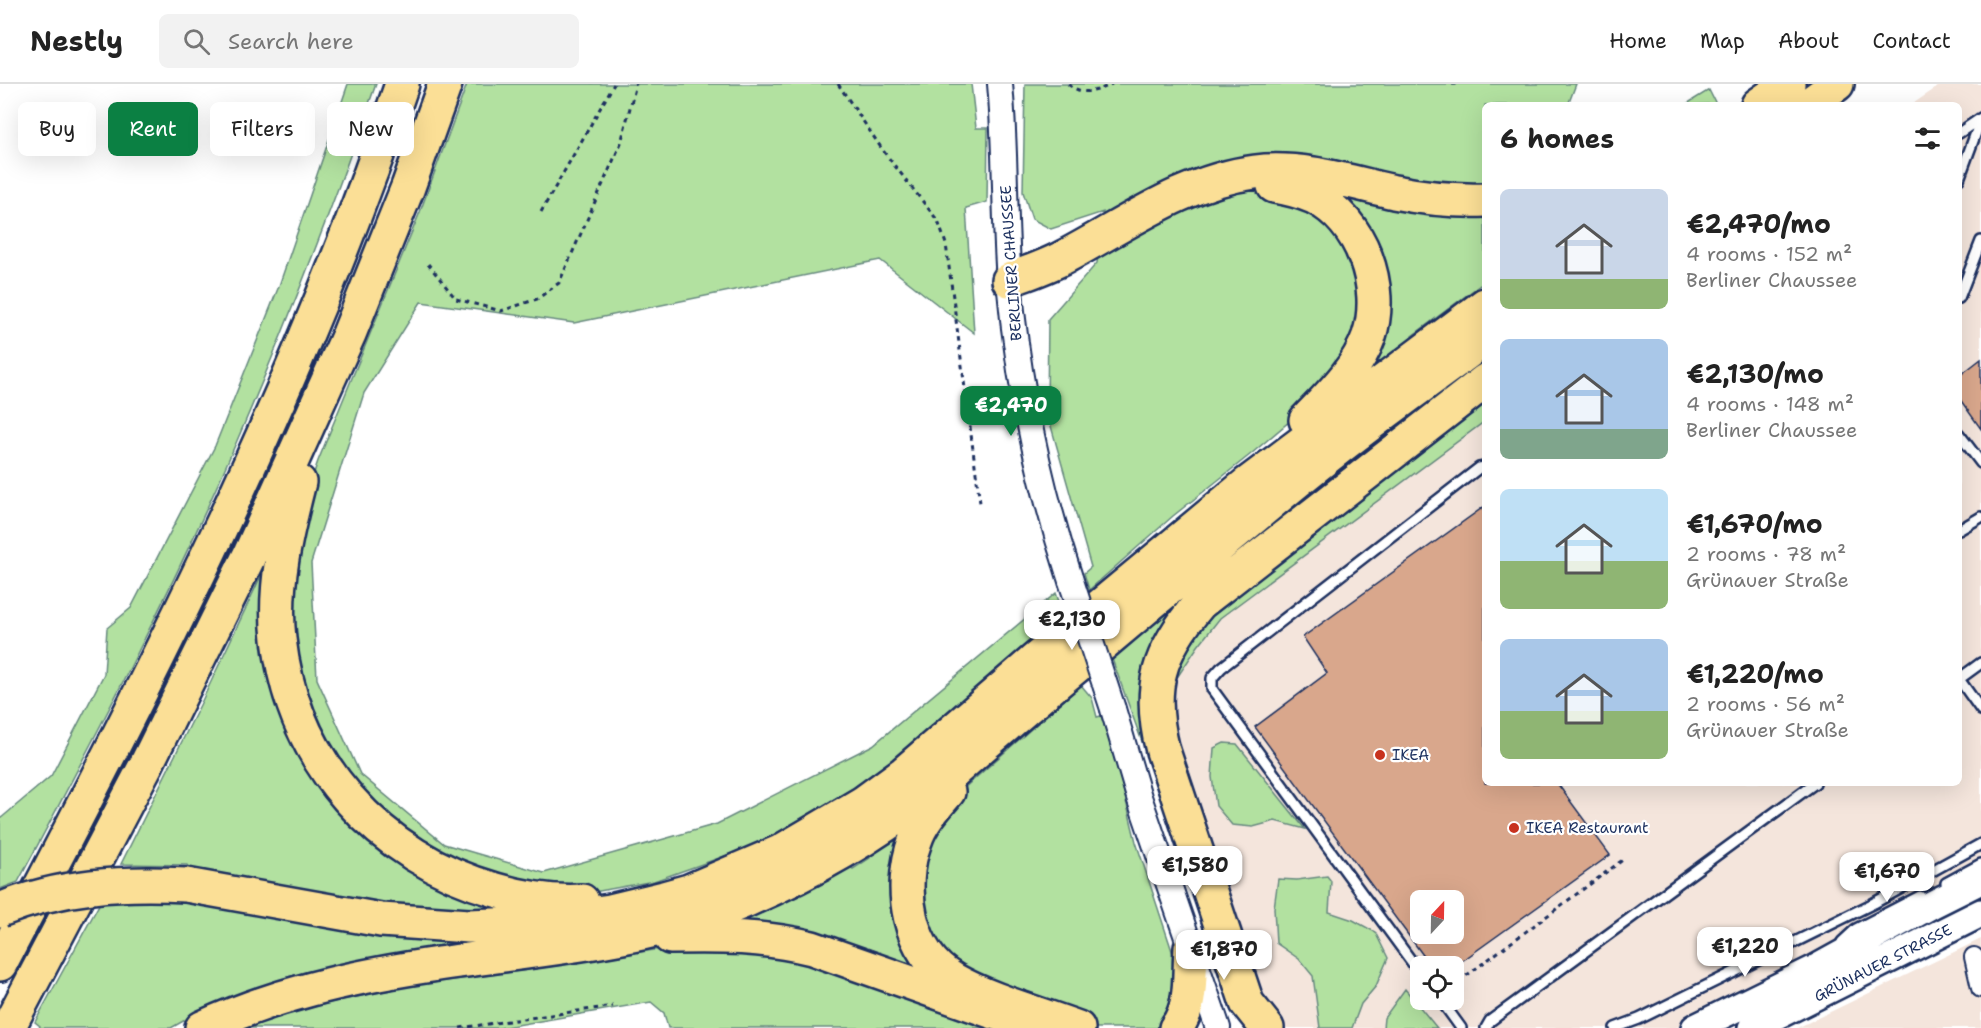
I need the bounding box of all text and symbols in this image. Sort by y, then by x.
search box [159,14,579,68]
text: Nestly [30,22,123,60]
icon: search [180,25,213,58]
text: Search here [228,27,354,56]
text: Home [1609,27,1667,55]
text: Map [1700,27,1745,55]
text: About [1778,27,1839,55]
text: Contact [1872,27,1951,55]
chip: Buy [18,102,96,156]
chip: Rent [108,102,198,156]
chip: Filters [210,102,315,156]
chip: New [327,102,414,156]
text: 6 homes [1500,121,1614,156]
icon: filters [1911,122,1944,155]
street label: BERLINER CHAUSSEE [996,184,1026,342]
text: €2,470/mo [1686,206,1831,241]
icon: home [1548,213,1620,285]
text: 4 rooms · 152 m² [1686,241,1852,267]
text: Berliner Chaussee [1686,267,1857,293]
text: €2,130/mo [1686,356,1824,391]
icon: home [1548,363,1620,435]
pin: €2,470 [962,386,1060,437]
text: 4 rooms · 148 m² [1686,391,1854,417]
text: €2,470 [974,392,1048,418]
text: Berliner Chaussee [1686,417,1857,443]
text: €1,670/mo [1686,506,1823,541]
icon: home [1548,513,1620,585]
text: 2 rooms · 78 m² [1686,541,1846,567]
text: Grünauer Straße [1686,567,1849,593]
pin: €2,130 [1023,600,1121,651]
text: €2,130 [1038,606,1106,632]
text: €1,220/mo [1686,656,1824,691]
icon: home [1548,663,1620,735]
text: 2 rooms · 56 m² [1686,691,1845,717]
text: Grünauer Straße [1686,717,1849,743]
place label: IKEA [1392,745,1429,765]
marker: IKEA [1373,748,1387,762]
place label: IKEA Restaurant [1526,818,1649,838]
marker: IKEA Restaurant [1507,821,1521,835]
pin: €1,580 [1146,846,1244,897]
text: €1,580 [1161,852,1229,878]
pin: €1,670 [1838,852,1936,903]
text: €1,670 [1853,858,1921,884]
north arrow [1410,890,1464,944]
map controls [1410,890,1464,1010]
street label: GRÜNAUER STRASSE [1811,920,1955,1006]
pin: €1,220 [1696,927,1794,978]
pin: €1,870 [1175,930,1273,981]
text: €1,220 [1711,933,1779,959]
text: €1,870 [1190,936,1258,962]
button: locate [1410,956,1464,1010]

